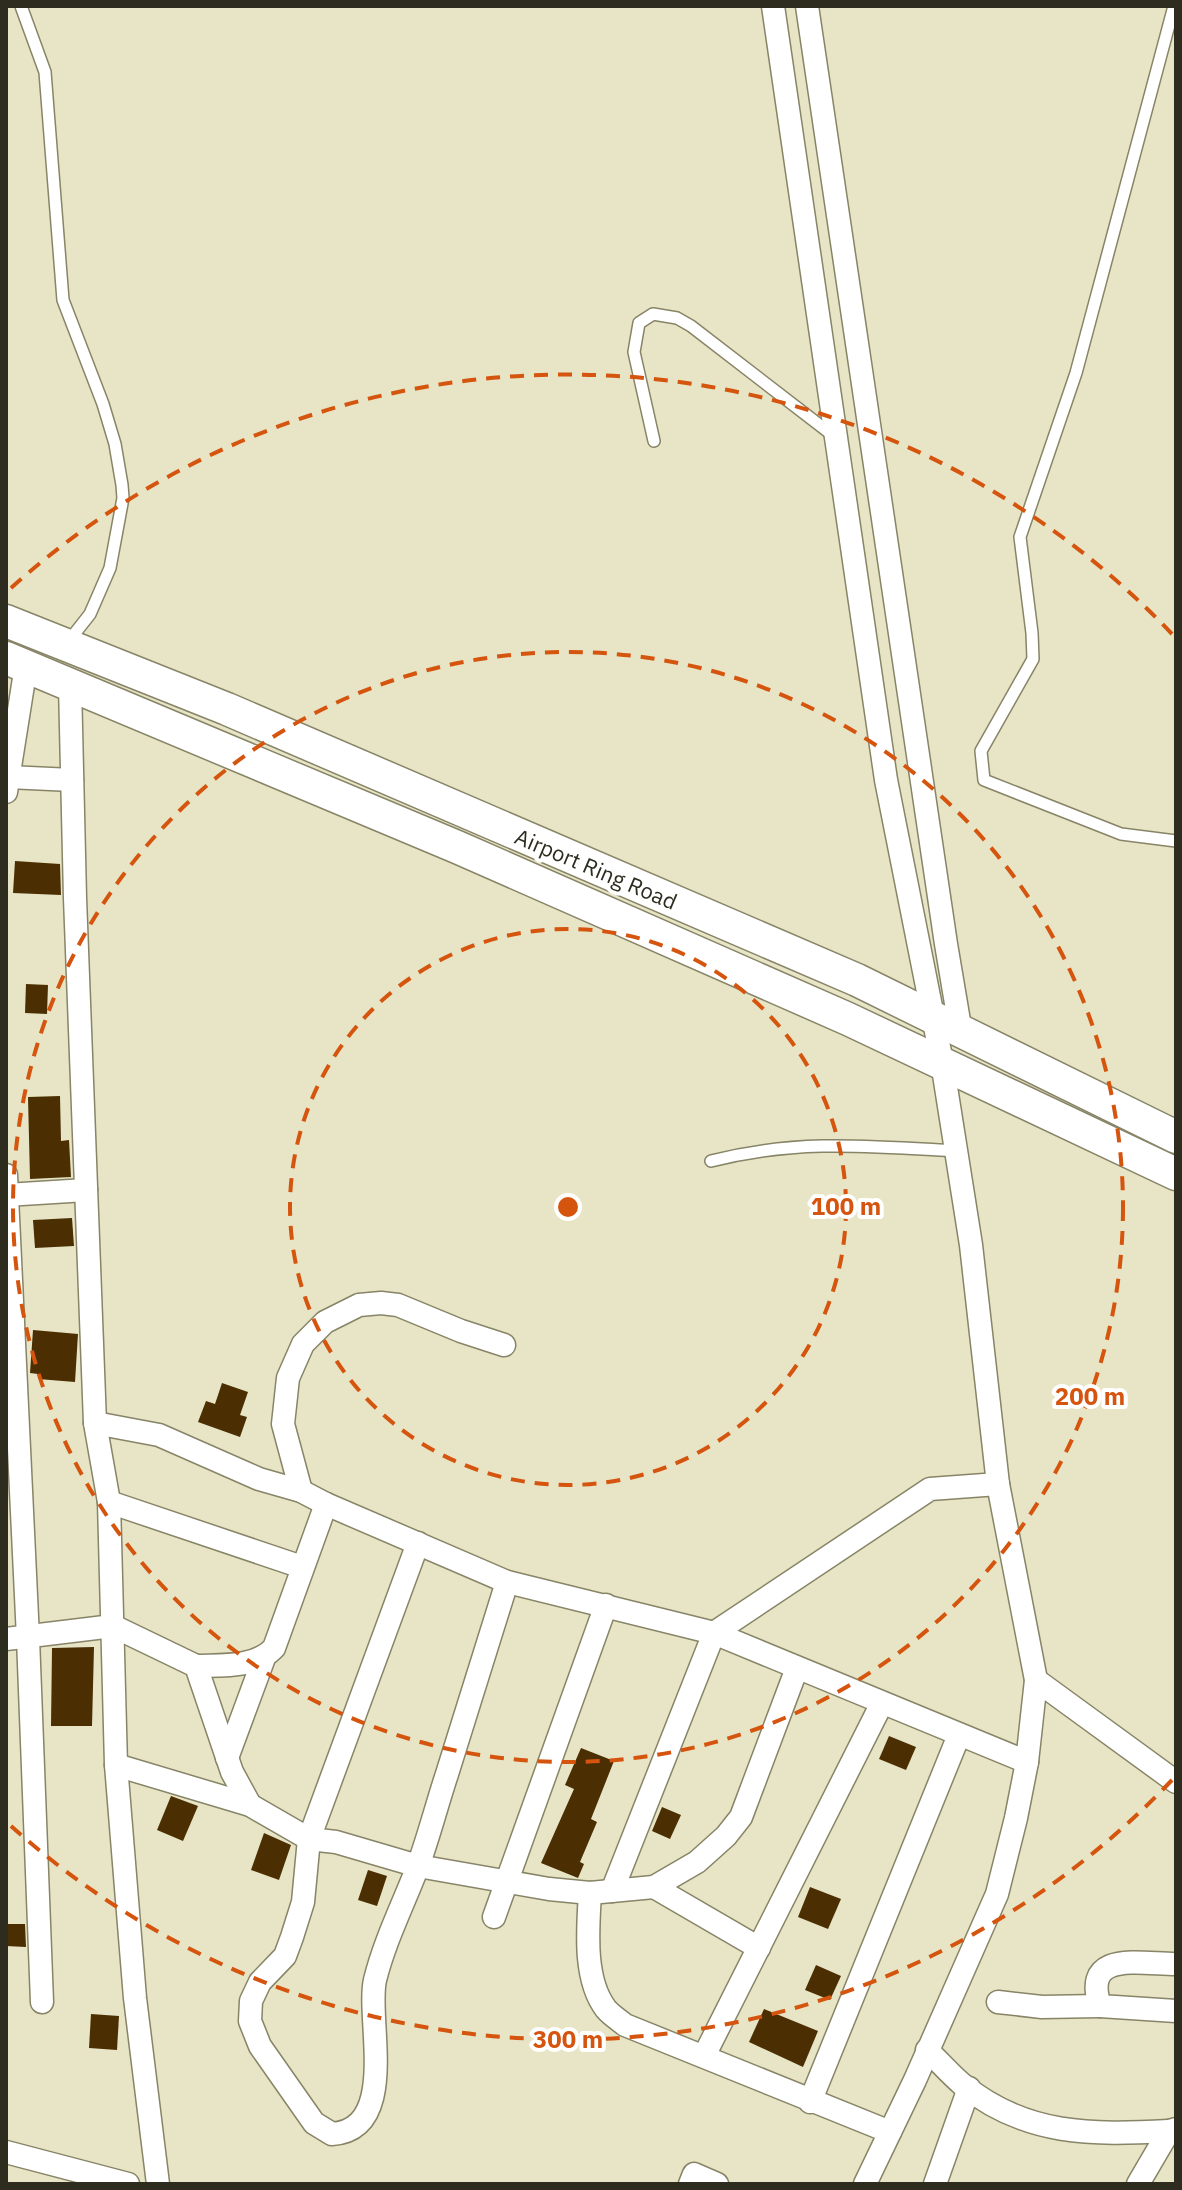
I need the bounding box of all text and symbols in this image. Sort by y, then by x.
street label: Airport Ring Road [511,821,682,916]
text: 100 m [811,1190,881,1222]
centre of rings [554,1193,582,1221]
text: 200 m [1055,1380,1125,1412]
text: 300 m [533,2023,603,2055]

